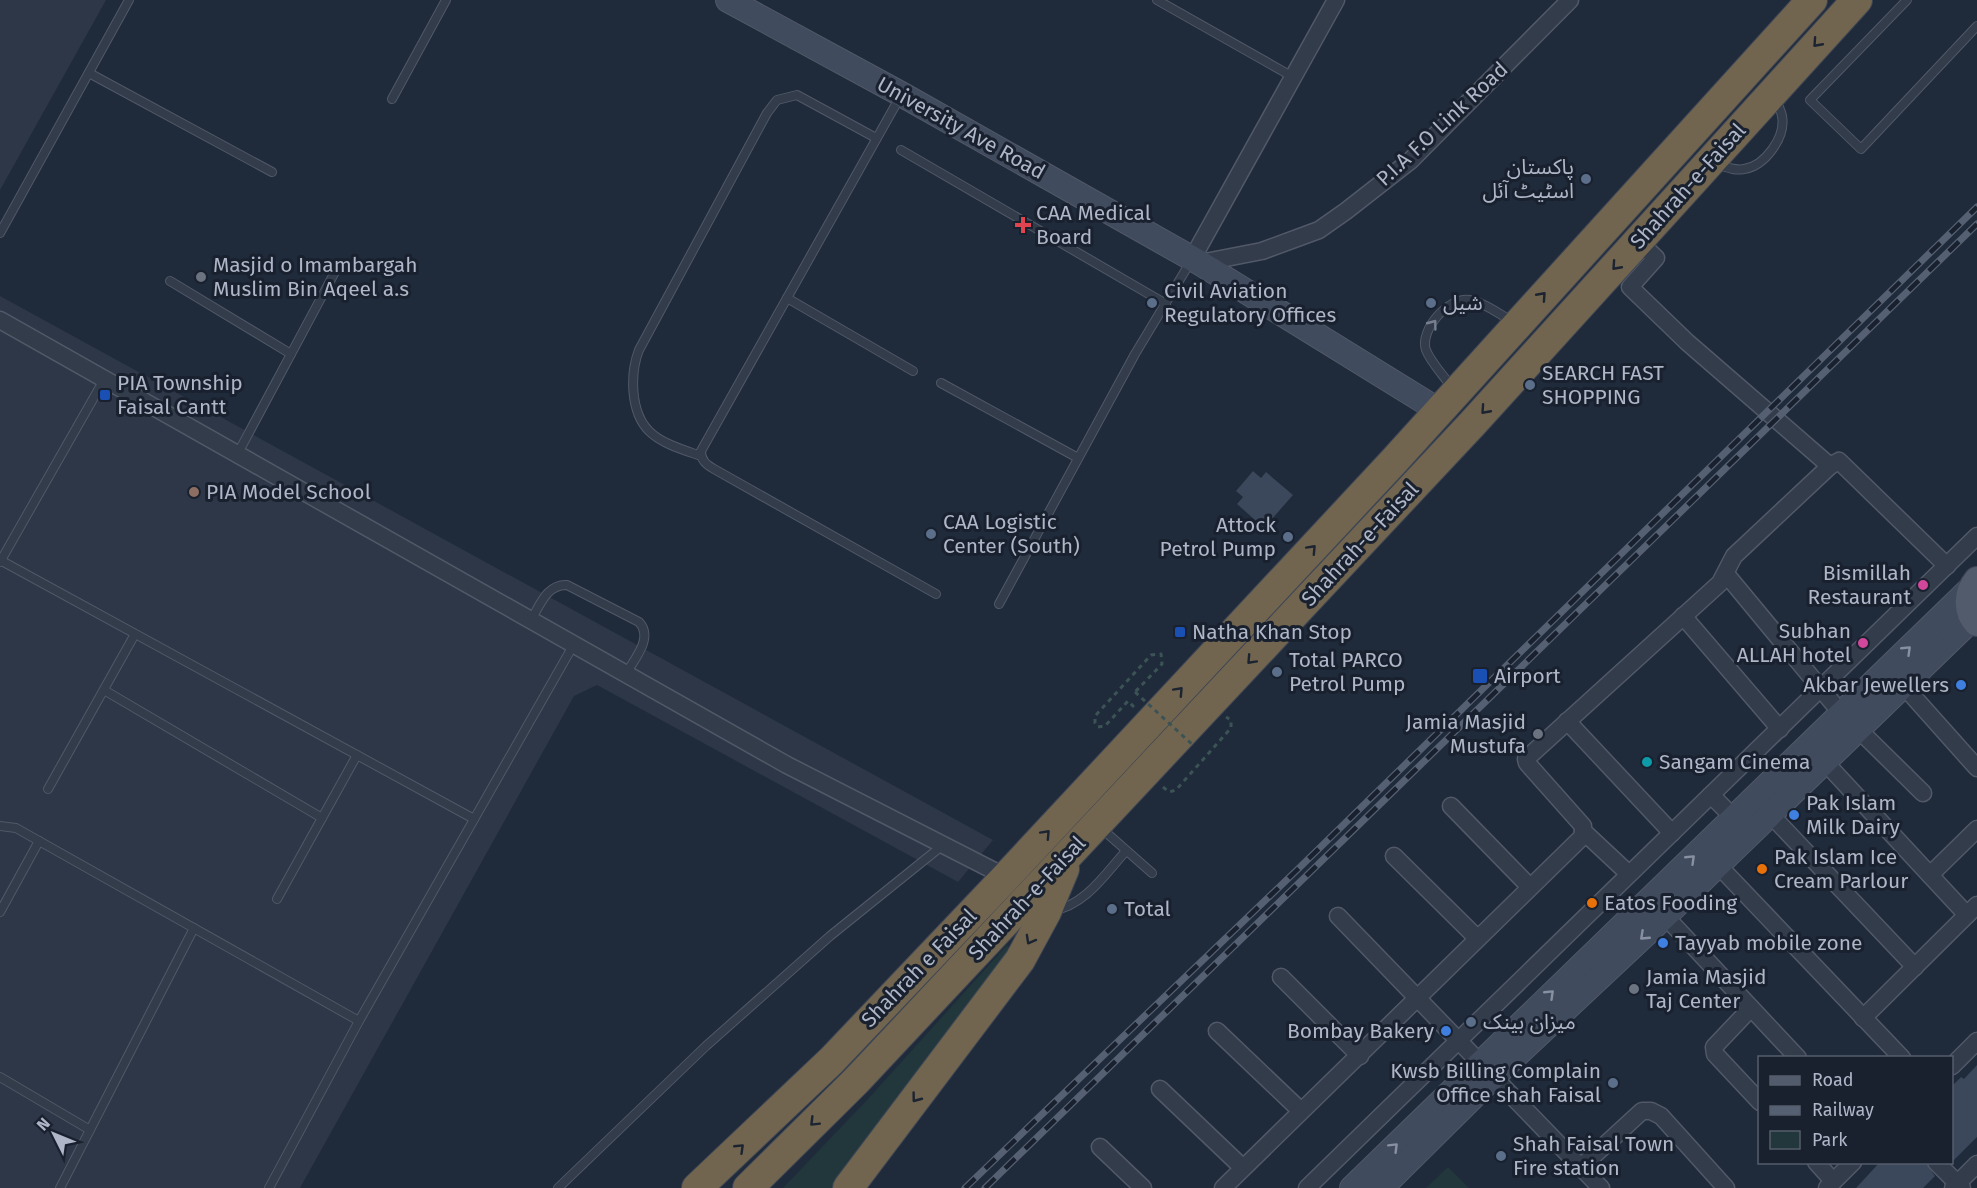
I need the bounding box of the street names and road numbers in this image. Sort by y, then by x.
street label: P.I.A F.O Link Road [1371,56,1513,192]
street label: University Ave Road [872,71,1050,185]
street label: Shahrah-e-Faisal [1625,118,1751,254]
street label: Shahrah-e-Faisal [1296,477,1424,611]
street label: Shahrah-e-Faisal [963,831,1091,965]
street label: Shahrah e Faisal [856,903,982,1033]

